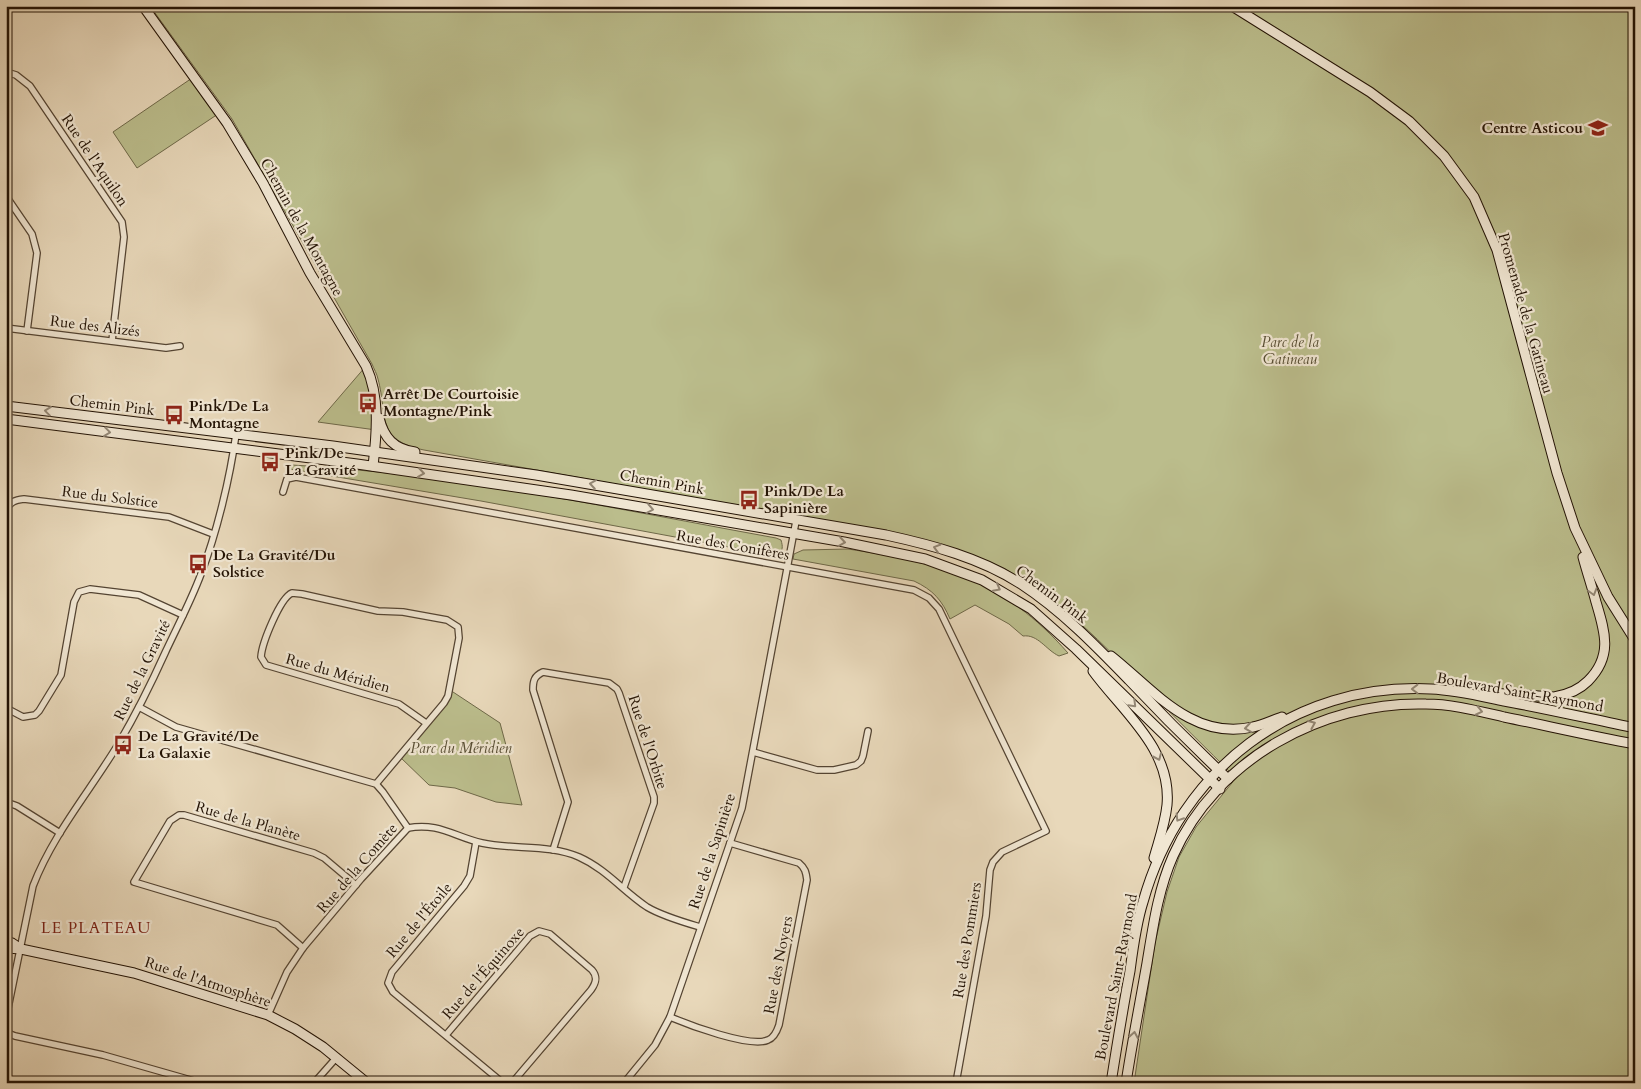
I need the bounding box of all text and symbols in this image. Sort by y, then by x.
street label: Rue de l'Aquilon [57,110,134,210]
school or university icon: Centre Asticou [1587,117,1609,139]
place label: Centre Asticou [1482,118,1583,138]
street label: Chemin de la Montagne [256,154,348,300]
street label: Promenade de la Gatineau [1493,230,1559,396]
street label: Rue des Alizés [49,311,141,341]
park label: Parc de la Gatineau [1261,332,1319,369]
place label: Arrêt De Courtoisie Montagne/Pink [383,384,519,421]
street label: Chemin Pink [68,390,156,420]
bus stop icon: Arrêt De Courtoisie Montagne/Pink [357,392,379,414]
place label: Pink/De La Montagne [189,396,269,433]
bus stop icon: Pink/De La Montagne [163,404,185,426]
one-way arrow [44,406,52,417]
one-way arrow [103,426,111,437]
place label: Pink/De La Gravité [285,443,356,480]
bus stop icon: Pink/De La Gravité [259,451,281,473]
street label: Chemin Pink [618,465,706,499]
one-way arrow [417,467,425,478]
one-way arrow [589,479,598,489]
street label: Rue du Solstice [61,481,159,513]
place label: Pink/De La Sapinière [764,481,844,518]
bus stop icon: Pink/De La Sapinière [738,489,760,511]
one-way arrow [646,503,655,514]
street label: Rue des Conifères [675,525,791,565]
one-way arrow [838,536,846,547]
one-way arrow [933,543,941,553]
place label: De La Gravité/Du Solstice [213,545,336,582]
bus stop icon: De La Gravité/Du Solstice [187,553,209,575]
street label: Chemin Pink [1012,560,1092,628]
one-way arrow [991,582,1000,592]
one-way arrow [1587,587,1598,596]
street label: Rue de la Gravité [109,616,175,724]
street label: Rue du Méridien [283,649,393,698]
street label: Boulevard Saint-Raymond [1435,667,1605,717]
one-way arrow [1411,684,1418,694]
street label: Rue de l'Orbite [623,692,673,792]
one-way arrow [1127,698,1136,707]
one-way arrow [1475,705,1484,716]
one-way arrow [1307,720,1316,731]
one-way arrow [1244,722,1253,732]
place label: De La Gravité/De La Galaxie [138,726,259,763]
bus stop icon: De La Gravité/De La Galaxie [112,734,134,756]
park label: Parc du Méridien [410,738,513,758]
one-way arrow [1151,752,1162,761]
street label: Rue de la Sapinière [684,790,740,911]
street label: Rue de la Planète [193,796,303,846]
one-way arrow [1176,812,1186,821]
street label: Rue de la Comète [312,819,402,917]
street label: Rue de l'Étoile [382,878,456,962]
street label: Rue des Pommiers [948,881,986,999]
street label: Boulevard Saint-Raymond [1090,892,1142,1062]
street label: Rue des Noyers [759,914,797,1016]
district label: LE PLATEAU [41,917,151,939]
street label: Rue de l'Équinoxe [437,922,529,1023]
street label: Rue de l'Atmosphère [142,952,274,1012]
one-way arrow [1129,1030,1139,1039]

